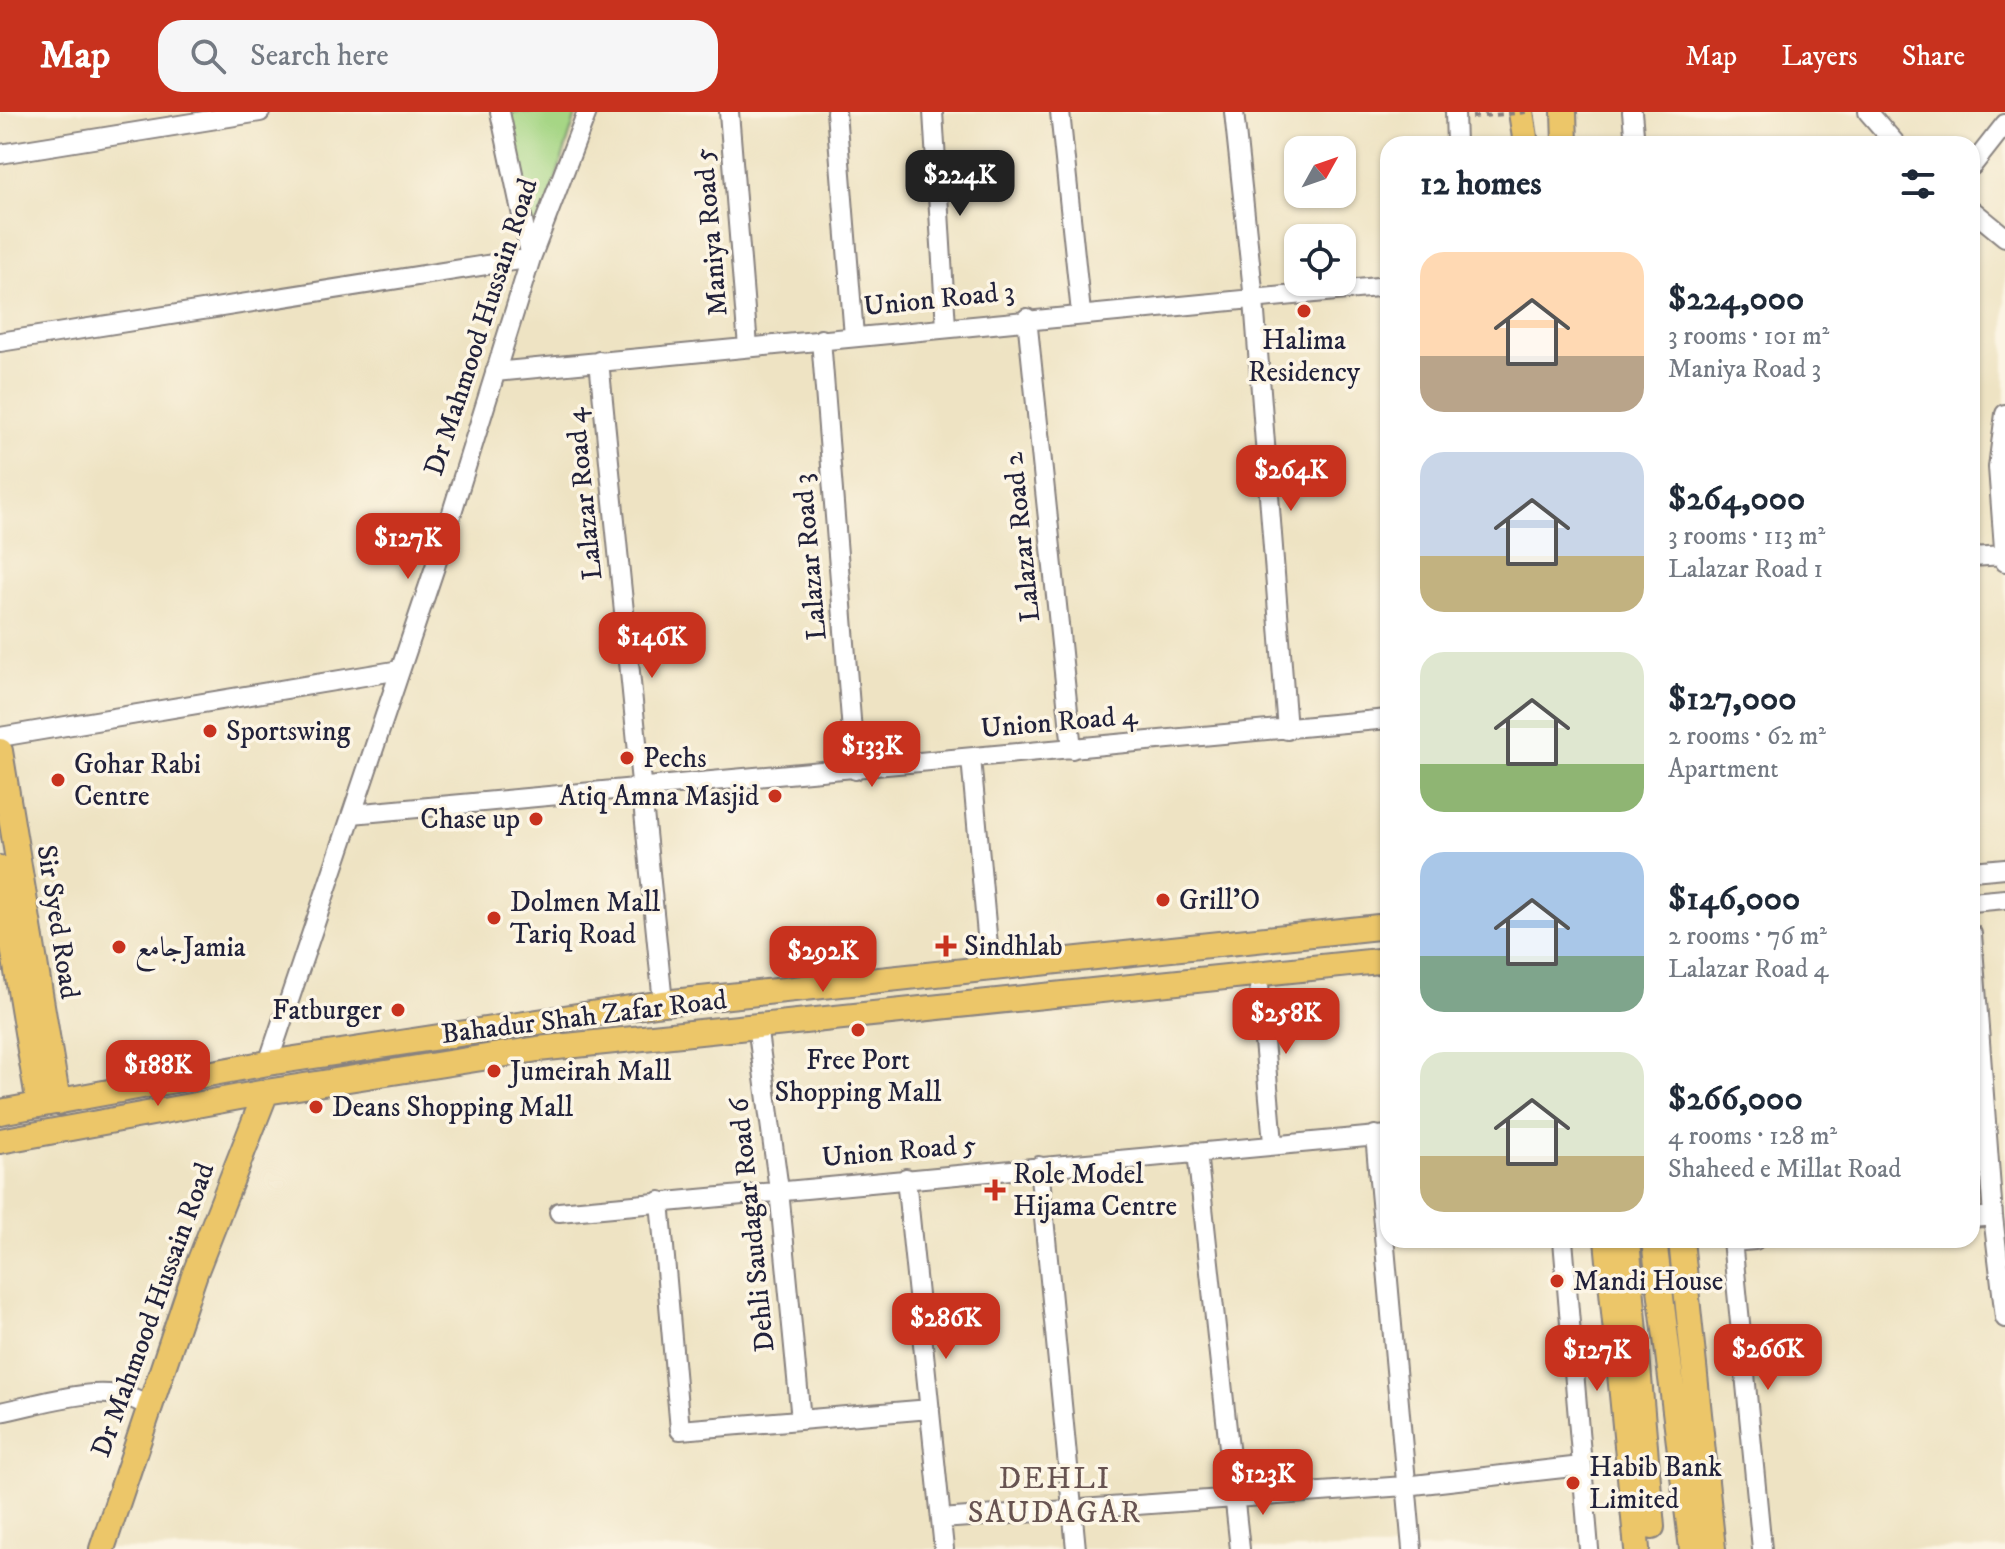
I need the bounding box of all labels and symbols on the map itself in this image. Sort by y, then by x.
north arrow [1284,136,1356,208]
street label: Maniya Road 5 [686,147,736,317]
pin: $224K [904,150,1016,218]
street label: Dr Mahmood Hussain Road [416,174,546,480]
street label: Union Road 3 [862,274,1016,324]
marker: Halima Residency [1295,302,1313,320]
place label: Halima Residency [1248,323,1361,390]
street label: Lalazar Road 4 [557,405,610,582]
pin: $264K [1235,445,1347,513]
street label: Lalazar Road 2 [996,450,1048,624]
street label: Lalazar Road 3 [785,472,835,642]
pin: $127K [352,513,464,581]
pin: $146K [596,612,708,680]
street label: Union Road 4 [979,698,1140,746]
place label: Sportswing [226,714,351,749]
pin: $133K [816,721,928,789]
marker: Sportswing [201,722,219,740]
place label: Pechs [643,741,707,776]
place label: Gohar Rabi Centre [74,747,201,814]
marker: Pechs [618,749,636,767]
marker: Gohar Rabi Centre [49,771,67,789]
place label: Atiq Amna Masjid [559,779,759,814]
marker: Atiq Amna Masjid [766,787,784,805]
place label: Chase up [420,802,520,837]
marker: Chase up [527,810,545,828]
street label: Sir Syed Road [29,842,87,1002]
place label: Grill'O [1179,883,1260,918]
place label: Dolmen Mall Tariq Road [510,885,661,952]
marker: Grill'O [1154,891,1172,909]
marker: Dolmen Mall Tariq Road [485,909,503,927]
pin: $292K [767,926,879,994]
place label: Sindhlab [964,929,1063,964]
place label: جامعJamia [135,930,246,972]
marker: Sindhlab [935,935,957,957]
marker: جامعJamia [110,938,128,956]
street label: Bahadur Shah Zafar Road [439,982,729,1052]
pin: $258K [1230,988,1342,1056]
place label: Fatburger [272,993,383,1028]
marker: Fatburger [389,1001,407,1019]
marker: Free Port Shopping Mall [849,1021,867,1039]
pin: $188K [102,1040,214,1108]
place label: Free Port Shopping Mall [775,1043,942,1110]
place label: Jumeirah Mall [507,1054,672,1089]
marker: Jumeirah Mall [485,1062,503,1080]
place label: Deans Shopping Mall [332,1090,574,1125]
street label: Dehli Saudagar Road 6 [721,1095,783,1354]
marker: Deans Shopping Mall [307,1098,325,1116]
street label: Union Road 5 [820,1127,978,1175]
place label: Role Model Hijama Centre [1013,1157,1177,1224]
street label: Dr Mahmood Hussain Road [83,1158,223,1462]
marker: Role Model Hijama Centre [984,1179,1006,1201]
place label: Mandi House [1573,1264,1723,1299]
marker: Mandi House [1548,1272,1566,1290]
pin: $286K [890,1293,1002,1361]
pin: $266K [1712,1324,1824,1392]
pin: $127K [1541,1325,1653,1393]
pin: $123K [1207,1449,1319,1517]
place label: Habib Bank Limited [1589,1450,1722,1517]
district label: DEHLI SAUDAGAR [968,1461,1142,1532]
marker: Habib Bank Limited [1564,1474,1582,1492]

